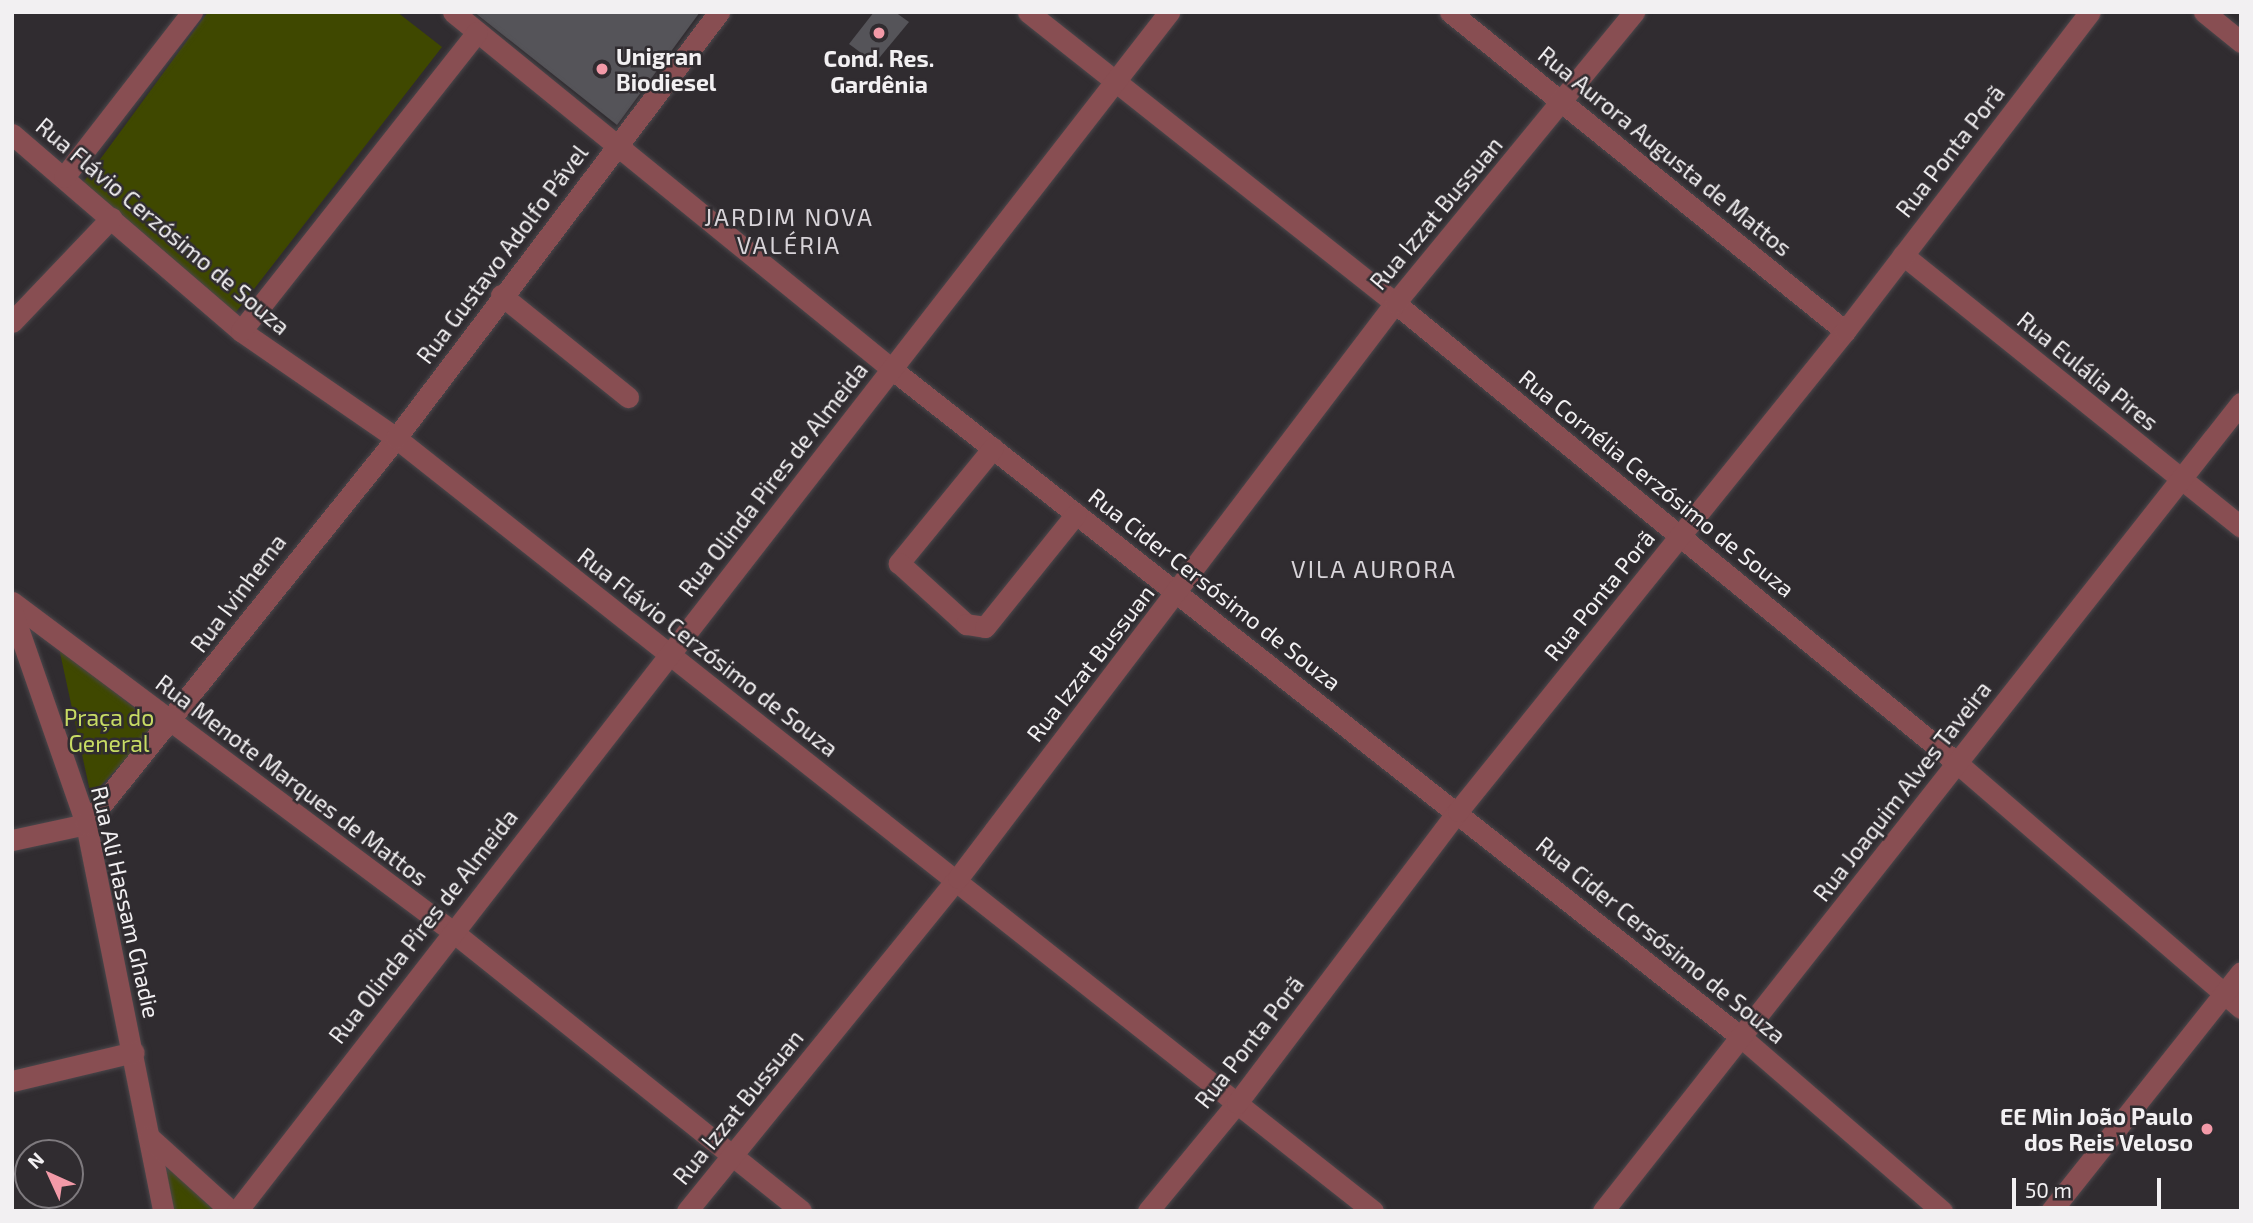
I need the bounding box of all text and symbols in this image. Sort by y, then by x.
marker: Cond. Res. Gardênia [871,25,887,41]
street label: Rua Aurora Augusta de Mattos [1532,40,1798,262]
place label: Unigran Biodiesel [616,42,716,96]
place label: Cond. Res. Gardênia [824,44,934,98]
marker: Unigran Biodiesel [594,61,610,77]
street label: Rua Ponta Porã [1890,80,2010,222]
street label: Rua Flávio Cerzósimo de Souza [31,112,295,340]
street label: Rua Izzat Bussuan [1364,131,1508,295]
street label: Rua Gustavo Adolfo Pável [411,139,593,369]
district label: JARDIM NOVA VALÉRIA [705,203,873,259]
street label: Rua Eulália Pires [2012,306,2164,436]
street label: Rua Olinda Pires de Almeida [673,356,873,602]
street label: Rua Cornélia Cerzósimo de Souza [1514,363,1800,603]
street label: Rua Cider Cersósimo de Souza [1083,482,1347,696]
street label: Rua Ponta Porã [1538,524,1660,666]
street label: Rua Ivinhema [185,528,291,658]
street label: Rua Flávio Cerzósimo de Souza [573,542,843,762]
district label: VILA AURORA [1292,555,1456,583]
street label: Rua Izzat Bussuan [1020,579,1160,747]
street label: Rua Menote Marques de Mattos [151,669,433,891]
street label: Rua Joaquim Alves Taveira [1807,675,1997,907]
park label: Praça do General [64,703,154,757]
street label: Rua Ali Hassam Ghadie [86,783,166,1021]
street label: Rua Olinda Pires de Almeida [323,803,523,1049]
street label: Rua Cider Cersósimo de Souza [1531,831,1791,1049]
street label: Rua Ponta Porã [1189,971,1309,1113]
street label: Rua Izzat Bussuan [667,1024,809,1190]
place label: EE Min João Paulo dos Reis Veloso [2000,1102,2193,1156]
marker: EE Min João Paulo dos Reis Veloso [2199,1121,2215,1137]
north arrow [14,1139,84,1209]
text: N [22,1147,48,1173]
scale bar [2015,1164,2164,1208]
text: 50 m [2025,1177,2072,1202]

